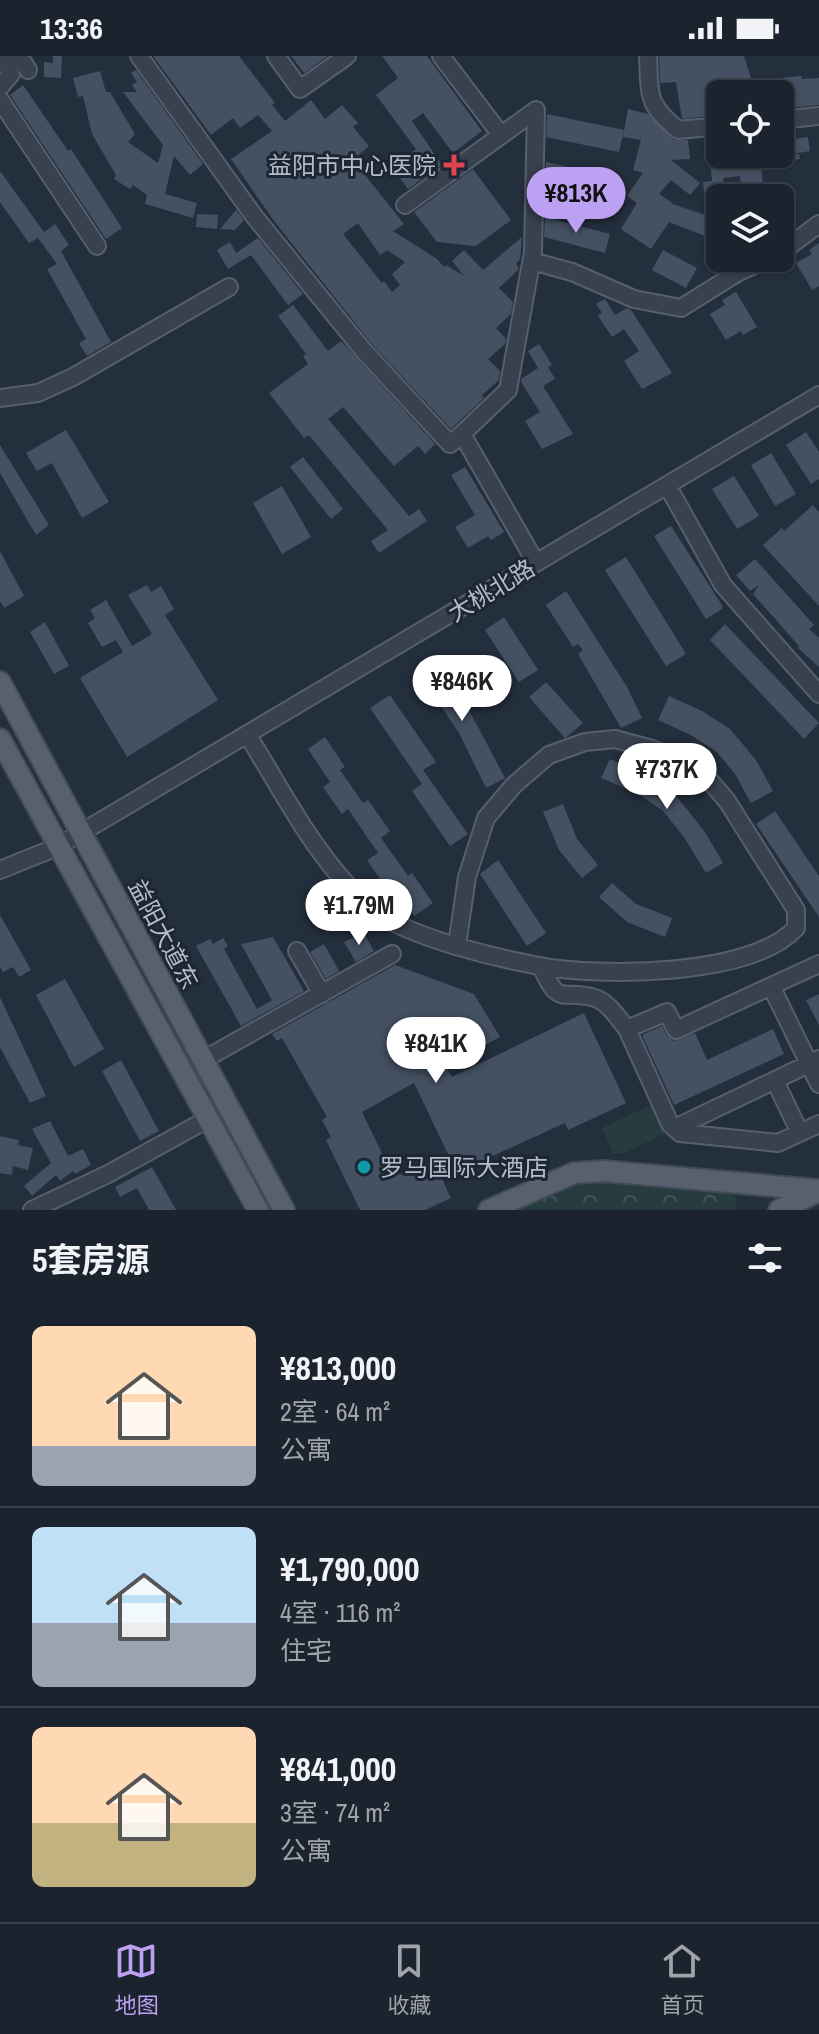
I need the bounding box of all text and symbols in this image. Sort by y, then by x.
text: 13:36 [40,8,103,48]
map controls [706,80,794,272]
button: locate [706,80,794,168]
place label: 益阳市中心医院 [268,149,436,181]
marker: 益阳市中心医院 [443,154,465,176]
pin: ¥813K [520,167,632,235]
text: ¥813K [545,175,607,210]
button: layers [706,184,794,272]
street label: 大桃北路 [442,552,540,628]
pin: ¥846K [406,655,518,723]
text: ¥846K [431,663,493,698]
pin: ¥737K [611,743,723,811]
text: ¥737K [636,751,698,786]
street label: 益阳大道东 [122,874,206,994]
pin: ¥1.79M [294,879,424,947]
text: ¥1.79M [323,887,395,922]
pin: ¥841K [380,1017,492,1085]
text: ¥841K [405,1025,467,1060]
place label: 罗马国际大酒店 [380,1151,548,1183]
marker: 罗马国际大酒店 [355,1158,373,1176]
icon: filters [743,1236,787,1280]
text: 5套房源 [32,1237,150,1283]
text: ¥813,000 [280,1345,396,1391]
icon: home [96,1358,192,1454]
text: 2室 · 64 m² [280,1394,390,1429]
text: 公寓 [280,1432,332,1467]
text: ¥1,790,000 [280,1546,420,1592]
icon: home [96,1559,192,1655]
text: 4室 · 116 m² [280,1595,400,1630]
text: 住宅 [280,1633,332,1668]
text: ¥841,000 [280,1746,396,1792]
icon: home [96,1759,192,1855]
text: 3室 · 74 m² [280,1795,390,1830]
text: 公寓 [280,1833,332,1868]
tab: 地图 [114,1939,159,2020]
tab: 收藏 [387,1939,432,2020]
tab: 首页 [660,1939,705,2020]

